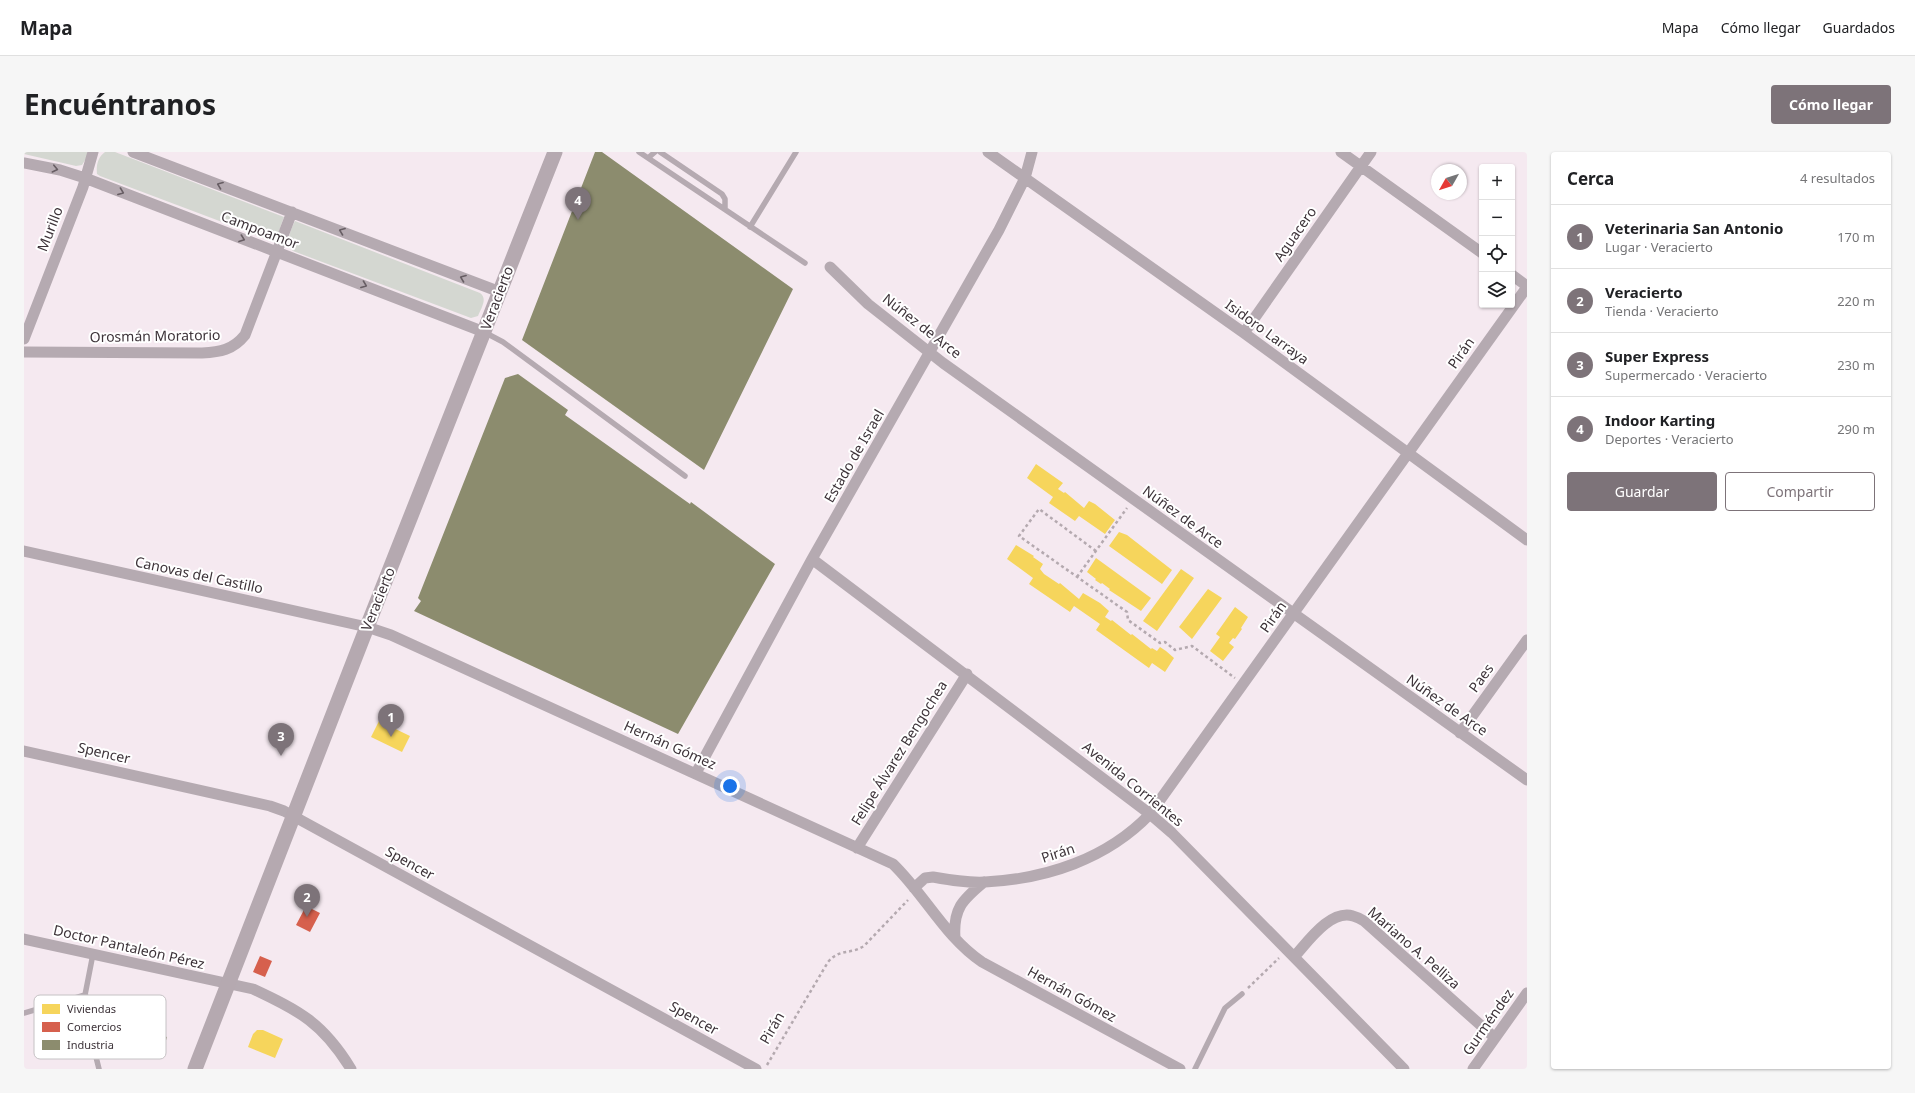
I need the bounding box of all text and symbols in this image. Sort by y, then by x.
text: Mapa [20,15,73,41]
text: Mapa [1662,18,1699,37]
text: Cómo llegar [1721,18,1801,37]
text: Guardados [1823,18,1895,37]
text: Encuéntranos [24,85,216,123]
button: Cómo llegar [1771,85,1891,124]
north arrow [1431,164,1467,200]
map controls [1479,164,1515,308]
button: + [1479,164,1515,200]
one-way arrow [51,165,58,173]
text: Cerca [1567,167,1614,190]
text: 4 resultados [1800,169,1875,187]
one-way arrow [217,182,224,190]
pin: 4 [565,187,591,220]
one-way arrow [118,188,125,196]
button: − [1479,200,1515,236]
street label: Aguacero [1269,203,1320,265]
street label: Murillo [32,204,67,254]
street label: Campoamor [218,206,302,253]
text: Veterinaria San Antonio [1605,218,1783,238]
one-way arrow [338,228,345,236]
text: 1 [1576,228,1584,246]
text: 170 m [1837,228,1875,246]
one-way arrow [239,234,246,242]
button: locate [1479,236,1515,272]
text: Lugar · Veracierto [1605,238,1713,256]
street label: Veracierto [476,263,517,332]
button: layers [1479,272,1515,308]
one-way arrow [460,274,467,282]
one-way arrow [360,281,367,289]
text: Veracierto [1605,282,1683,302]
street label: Núñez de Arce [879,289,966,362]
text: 2 [1576,292,1584,310]
text: 220 m [1837,292,1875,310]
street label: Isidoro Larraya [1222,295,1313,368]
text: Tienda · Veracierto [1605,302,1719,320]
street label: Orosmán Moratorio [89,325,221,346]
street label: Pirán [1443,333,1478,372]
text: Super Express [1605,346,1709,366]
text: 3 [1576,356,1584,374]
text: 230 m [1837,356,1875,374]
text: Supermercado · Veracierto [1605,366,1767,384]
street label: Estado de Israel [819,406,888,506]
text: Indoor Karting [1605,410,1715,430]
text: 4 [1576,420,1584,438]
text: 290 m [1837,420,1875,438]
text: Deportes · Veracierto [1605,430,1734,448]
button: Guardar [1567,472,1717,511]
button: Compartir [1725,472,1875,511]
street label: Núñez de Arce [1139,481,1227,552]
street label: Canovas del Castillo [133,552,265,597]
street label: Veracierto [356,564,399,633]
street label: Pirán [1255,597,1290,636]
street label: Paes [1464,659,1498,696]
street label: Núñez de Arce [1403,670,1492,740]
street label: Felipe Álvarez Bengochea [846,677,951,829]
pin: 1 [378,704,404,737]
street label: Hernán Gómez [621,716,720,774]
pin: 3 [268,723,294,756]
street label: Spencer [76,737,132,768]
street label: Avenida Corrientes [1079,737,1188,831]
your location [720,776,740,796]
street label: Pirán [1039,838,1077,867]
street label: Spencer [382,841,438,884]
pin: 2 [294,884,320,917]
street label: Mariano A. Pelliza [1364,902,1465,993]
street label: Doctor Pantaleón Pérez [52,920,207,973]
street label: Hernán Gómez [1024,961,1120,1026]
street label: Gurméndez [1458,984,1518,1059]
legend [34,995,166,1059]
street label: Spencer [666,996,722,1039]
text: Viviendas [67,1001,116,1016]
street label: Pirán [755,1008,788,1047]
text: Comercios [67,1019,121,1034]
text: Industria [67,1037,114,1052]

